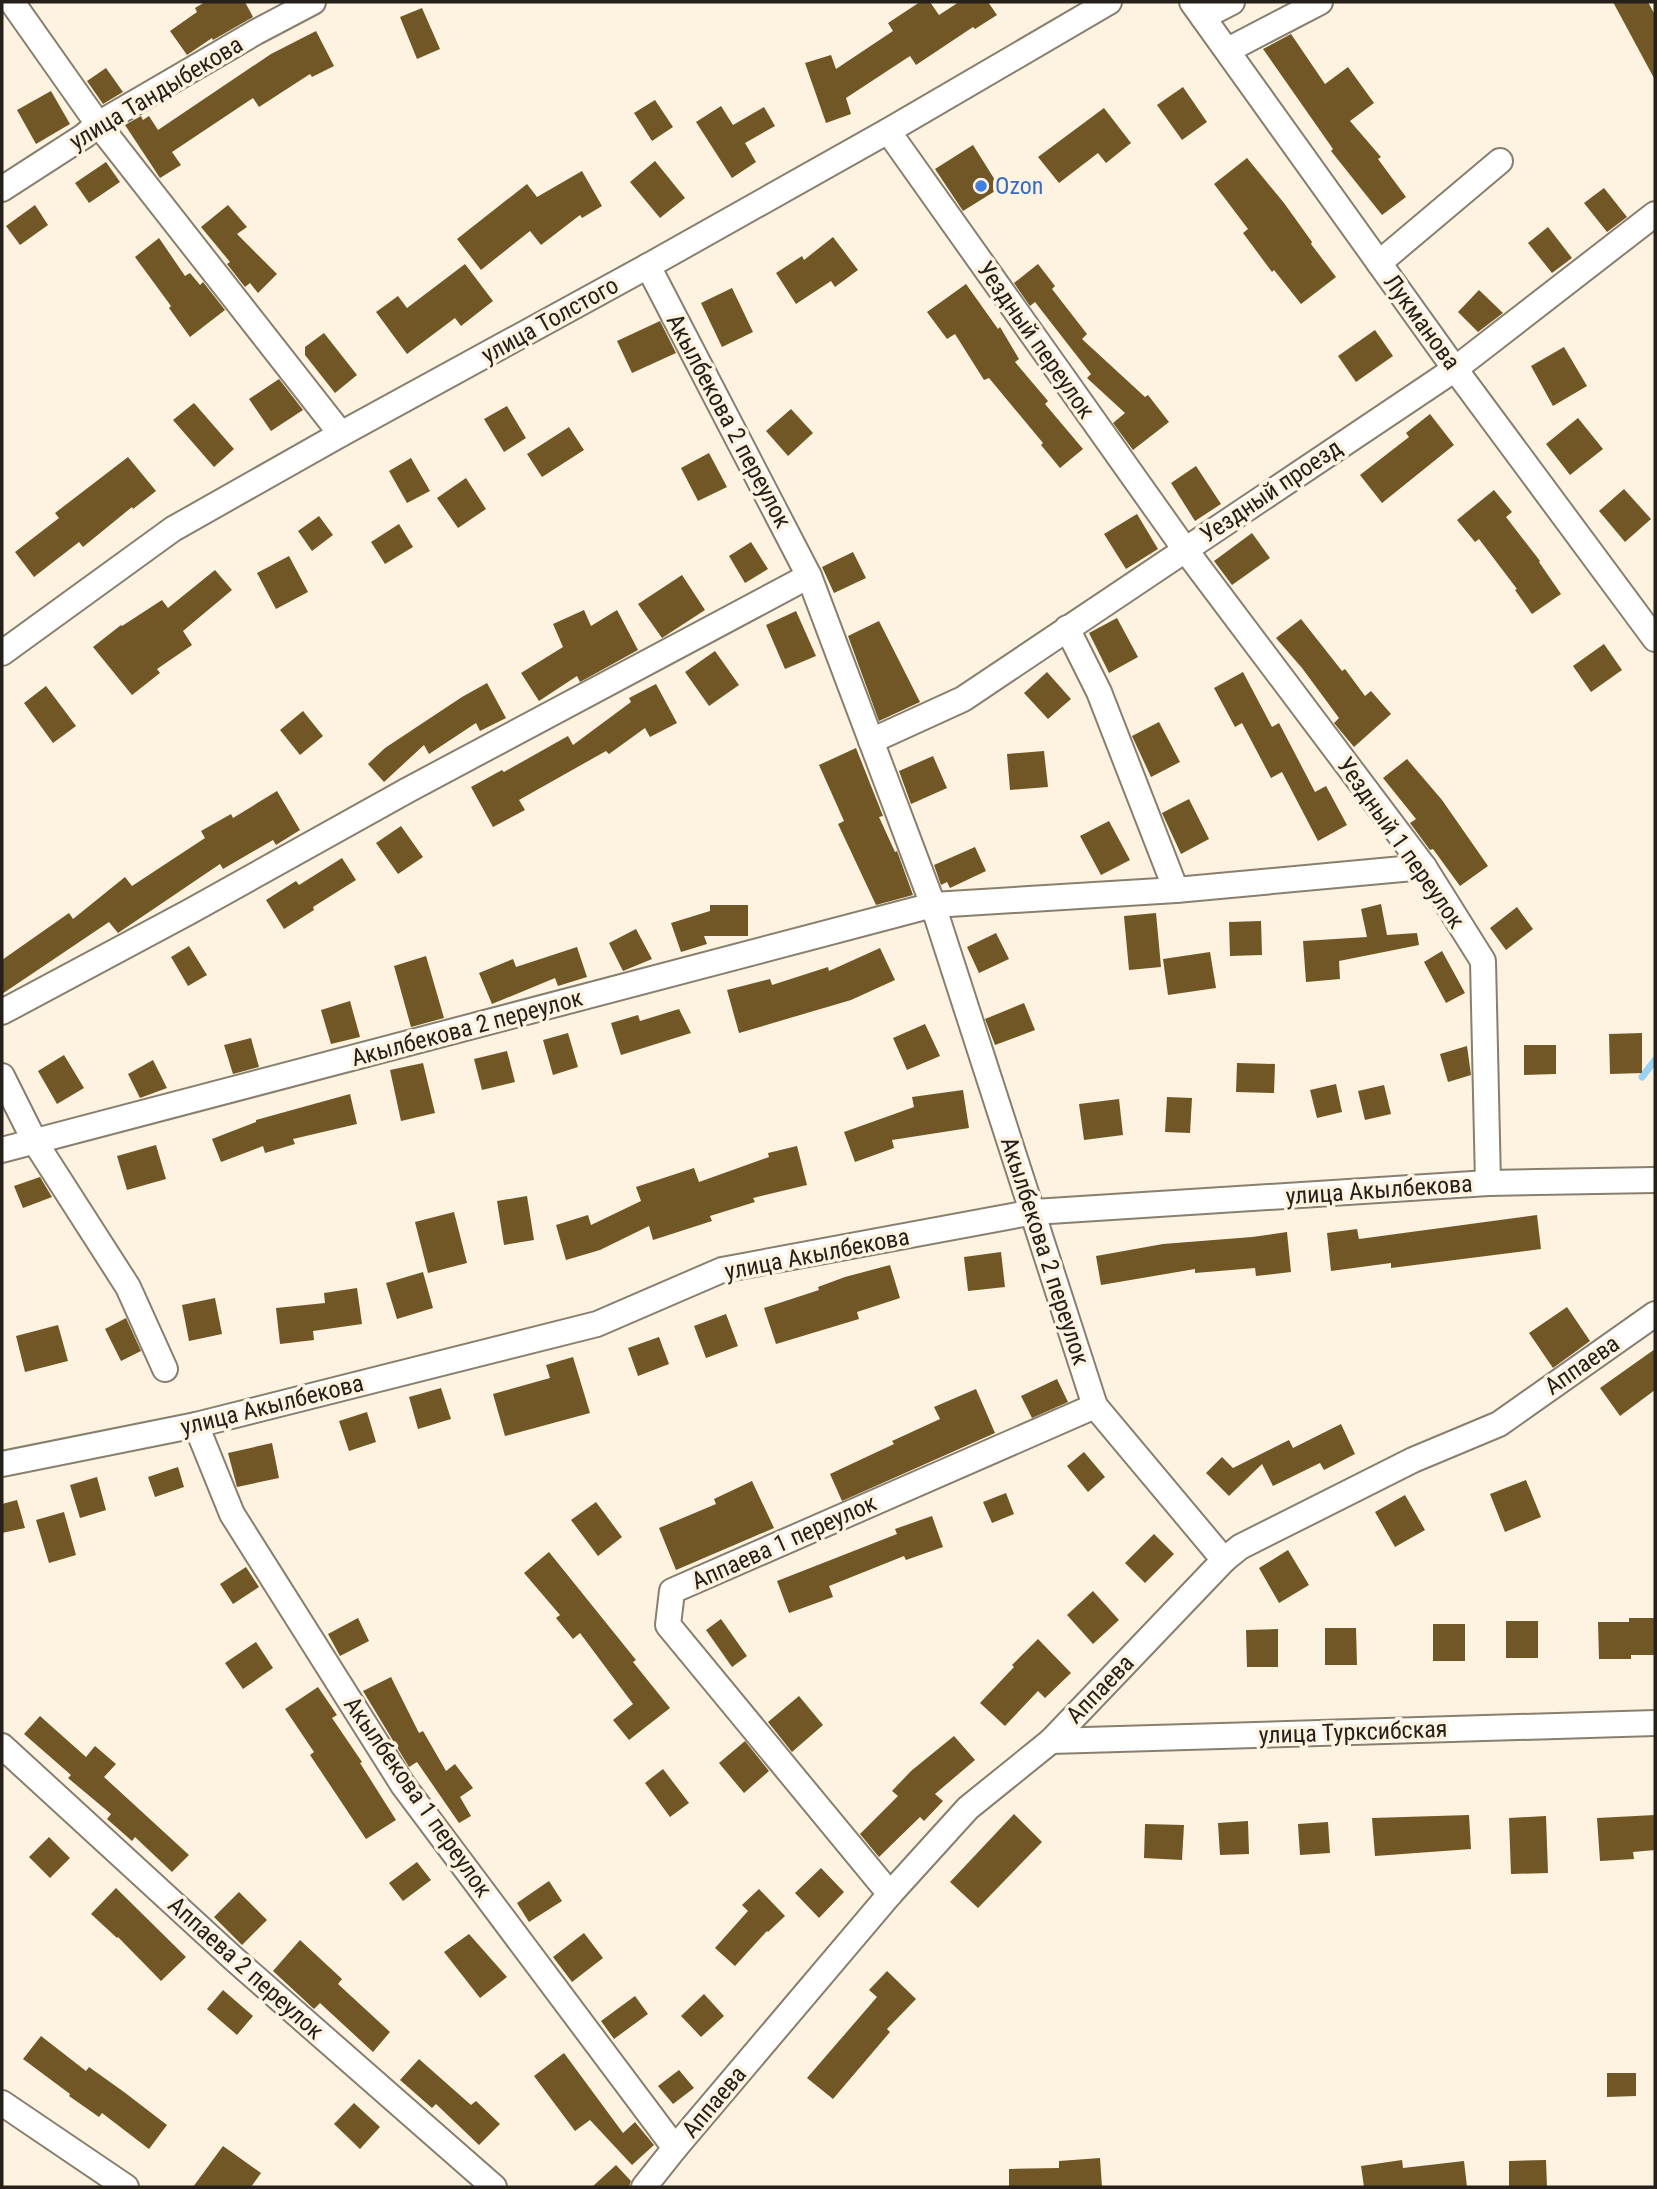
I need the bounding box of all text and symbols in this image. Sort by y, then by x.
street label: улица Тандыбекова [64,30,248,156]
place label: Ozon [995,172,1043,200]
marker: Ozon [973,178,989,194]
street label: Уездный переулок [971,256,1101,424]
street label: Лукманова [1378,269,1466,375]
street label: улица Толстого [477,271,623,369]
street label: Акылбекова 2 переулок [661,309,798,533]
street label: Уездный проезд [1195,433,1347,549]
street label: Уездный 1 переулок [1331,752,1471,934]
street label: Акылбекова 2 переулок [348,984,586,1072]
street label: Акылбекова 2 переулок [995,1133,1095,1369]
street label: улица Акылбекова [1285,1170,1473,1210]
street label: улица Акылбекова [722,1222,912,1286]
street label: Аппаева [1539,1329,1625,1401]
street label: улица Акылбекова [178,1369,366,1441]
street label: Аппаева 1 переулок [687,1489,881,1595]
street label: Аппаева [1061,1649,1139,1729]
street label: Акылбекова 1 переулок [338,1691,498,1903]
street label: улица Турксибская [1258,1715,1448,1749]
street label: Аппаева 2 переулок [163,1891,330,2045]
street label: Аппаева [676,2061,752,2143]

